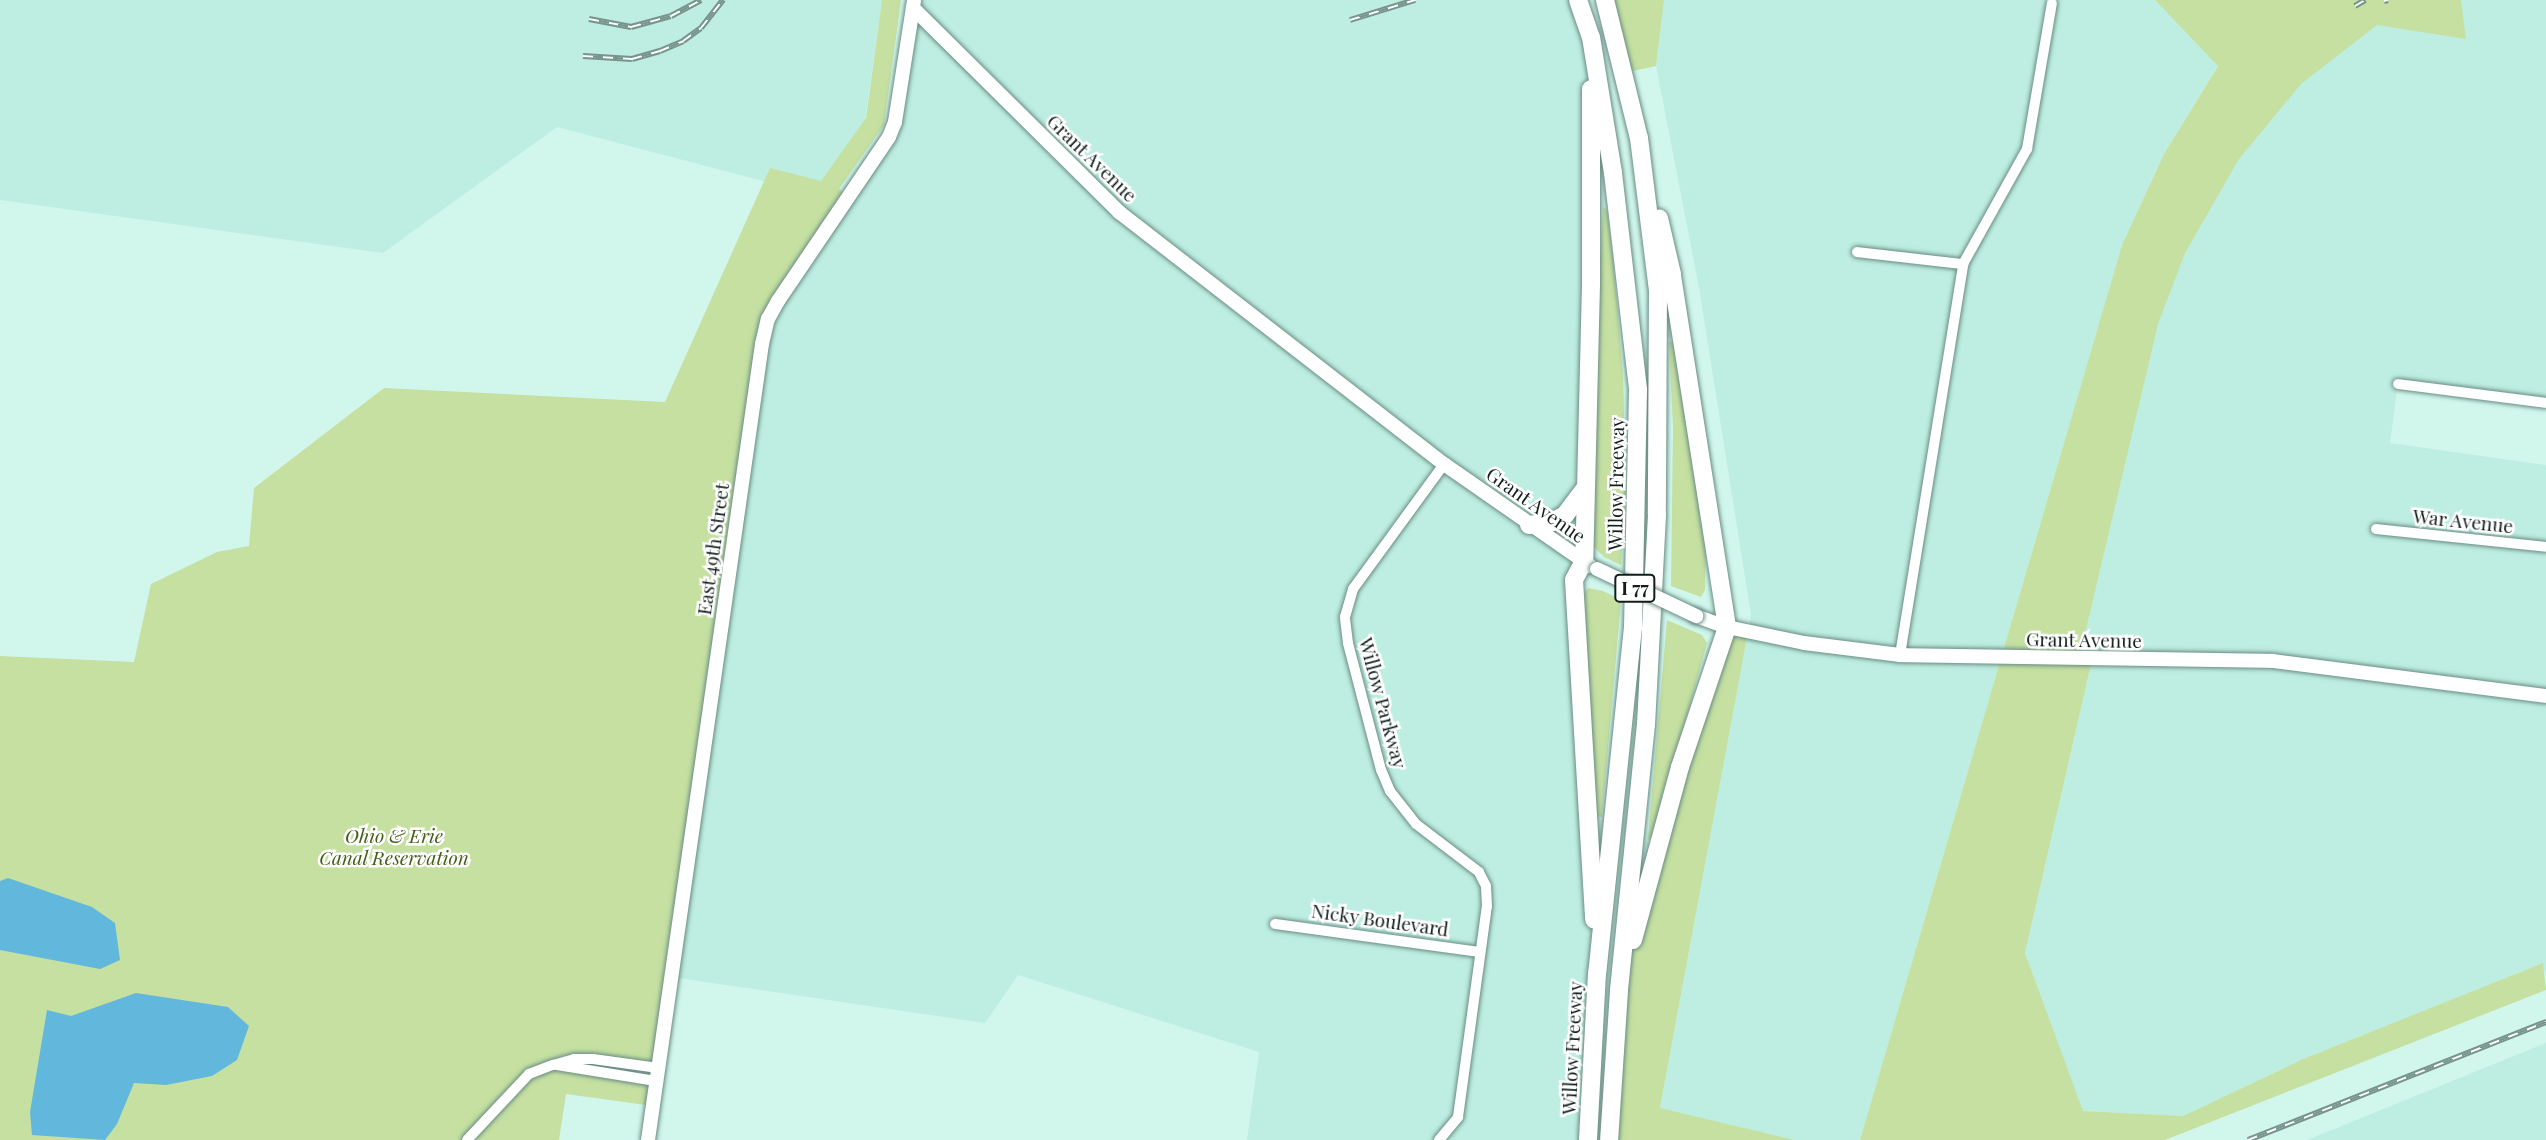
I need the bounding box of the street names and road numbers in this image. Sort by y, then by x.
street label: Grant Avenue [1042,109,1142,207]
street label: Willow Freeway [1603,417,1629,551]
street label: Grant Avenue [1482,462,1590,548]
street label: East 49th Street [692,481,734,617]
street label: War Avenue [2411,504,2515,538]
road number: I 77 [1614,574,1656,602]
street label: Grant Avenue [2025,628,2143,652]
street label: Willow Parkway [1355,635,1411,771]
street label: Nicky Boulevard [1310,899,1450,941]
street label: Willow Freeway [1557,980,1587,1116]

